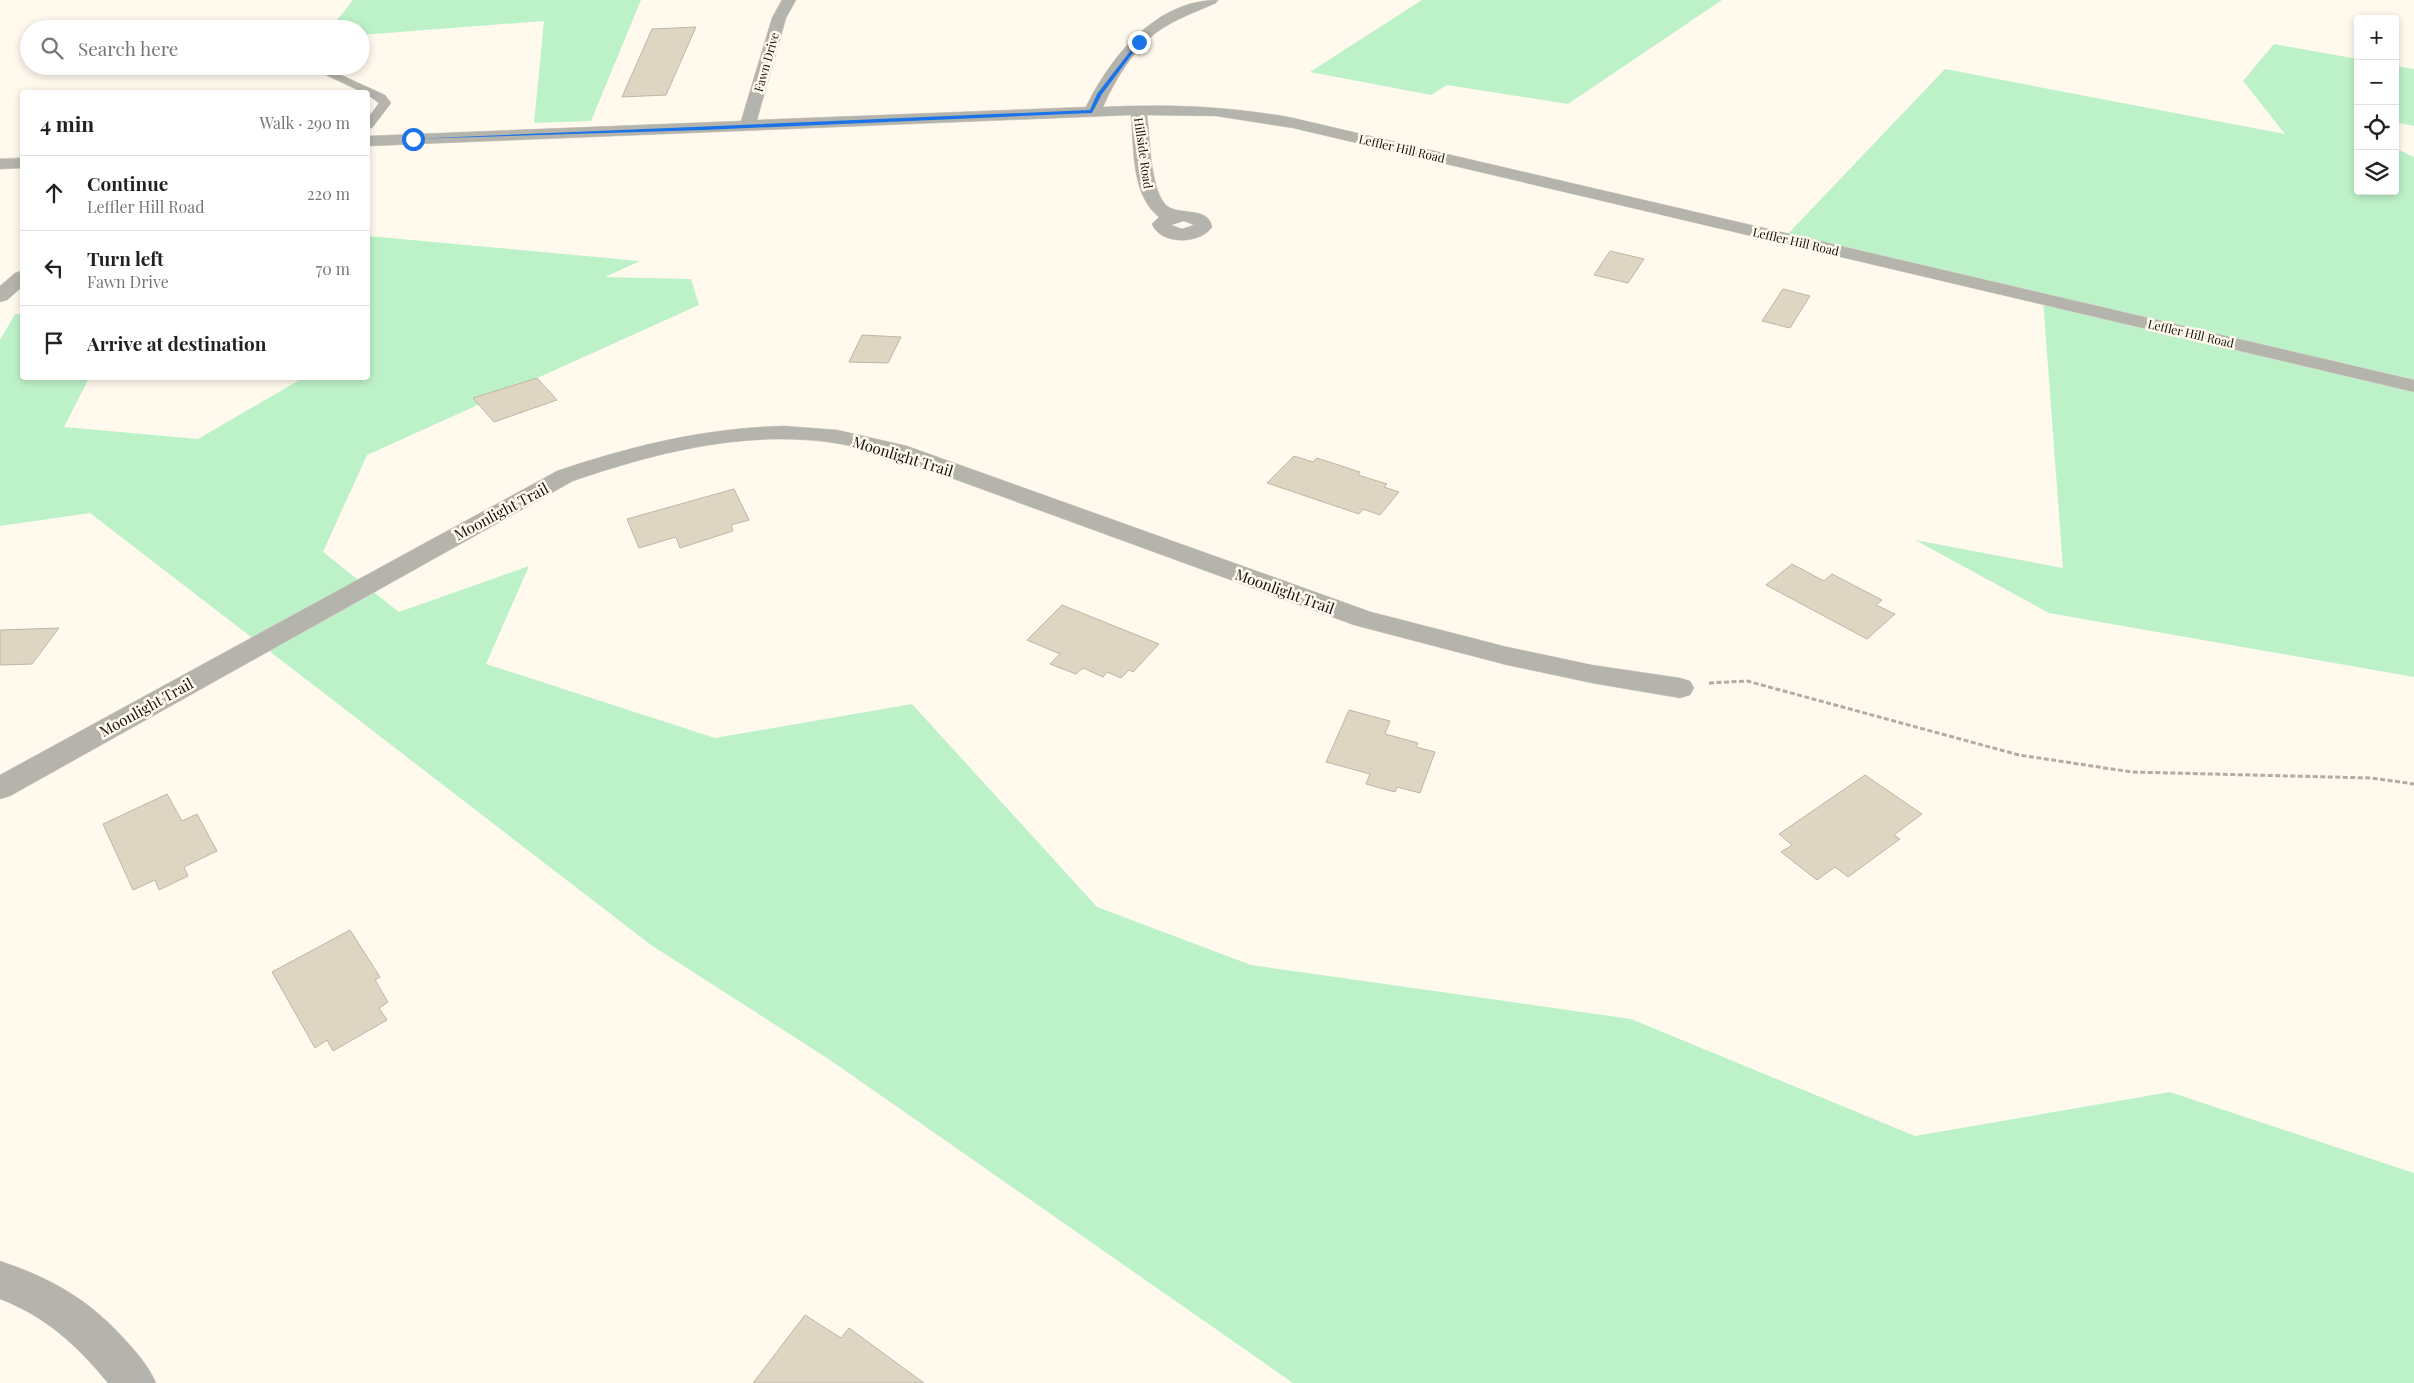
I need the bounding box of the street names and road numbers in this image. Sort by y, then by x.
street label: Fawn Drive [750,30,782,94]
street label: Hillside Road [1131,116,1157,190]
street label: Leffler Hill Road [1357,130,1447,166]
street label: Leffler Hill Road [1751,223,1841,259]
street label: Leffler Hill Road [2146,315,2236,351]
street label: Moonlight Trail [850,431,956,481]
street label: Moonlight Trail [450,478,552,544]
street label: Moonlight Trail [1233,564,1337,618]
street label: Moonlight Trail [96,673,196,741]

